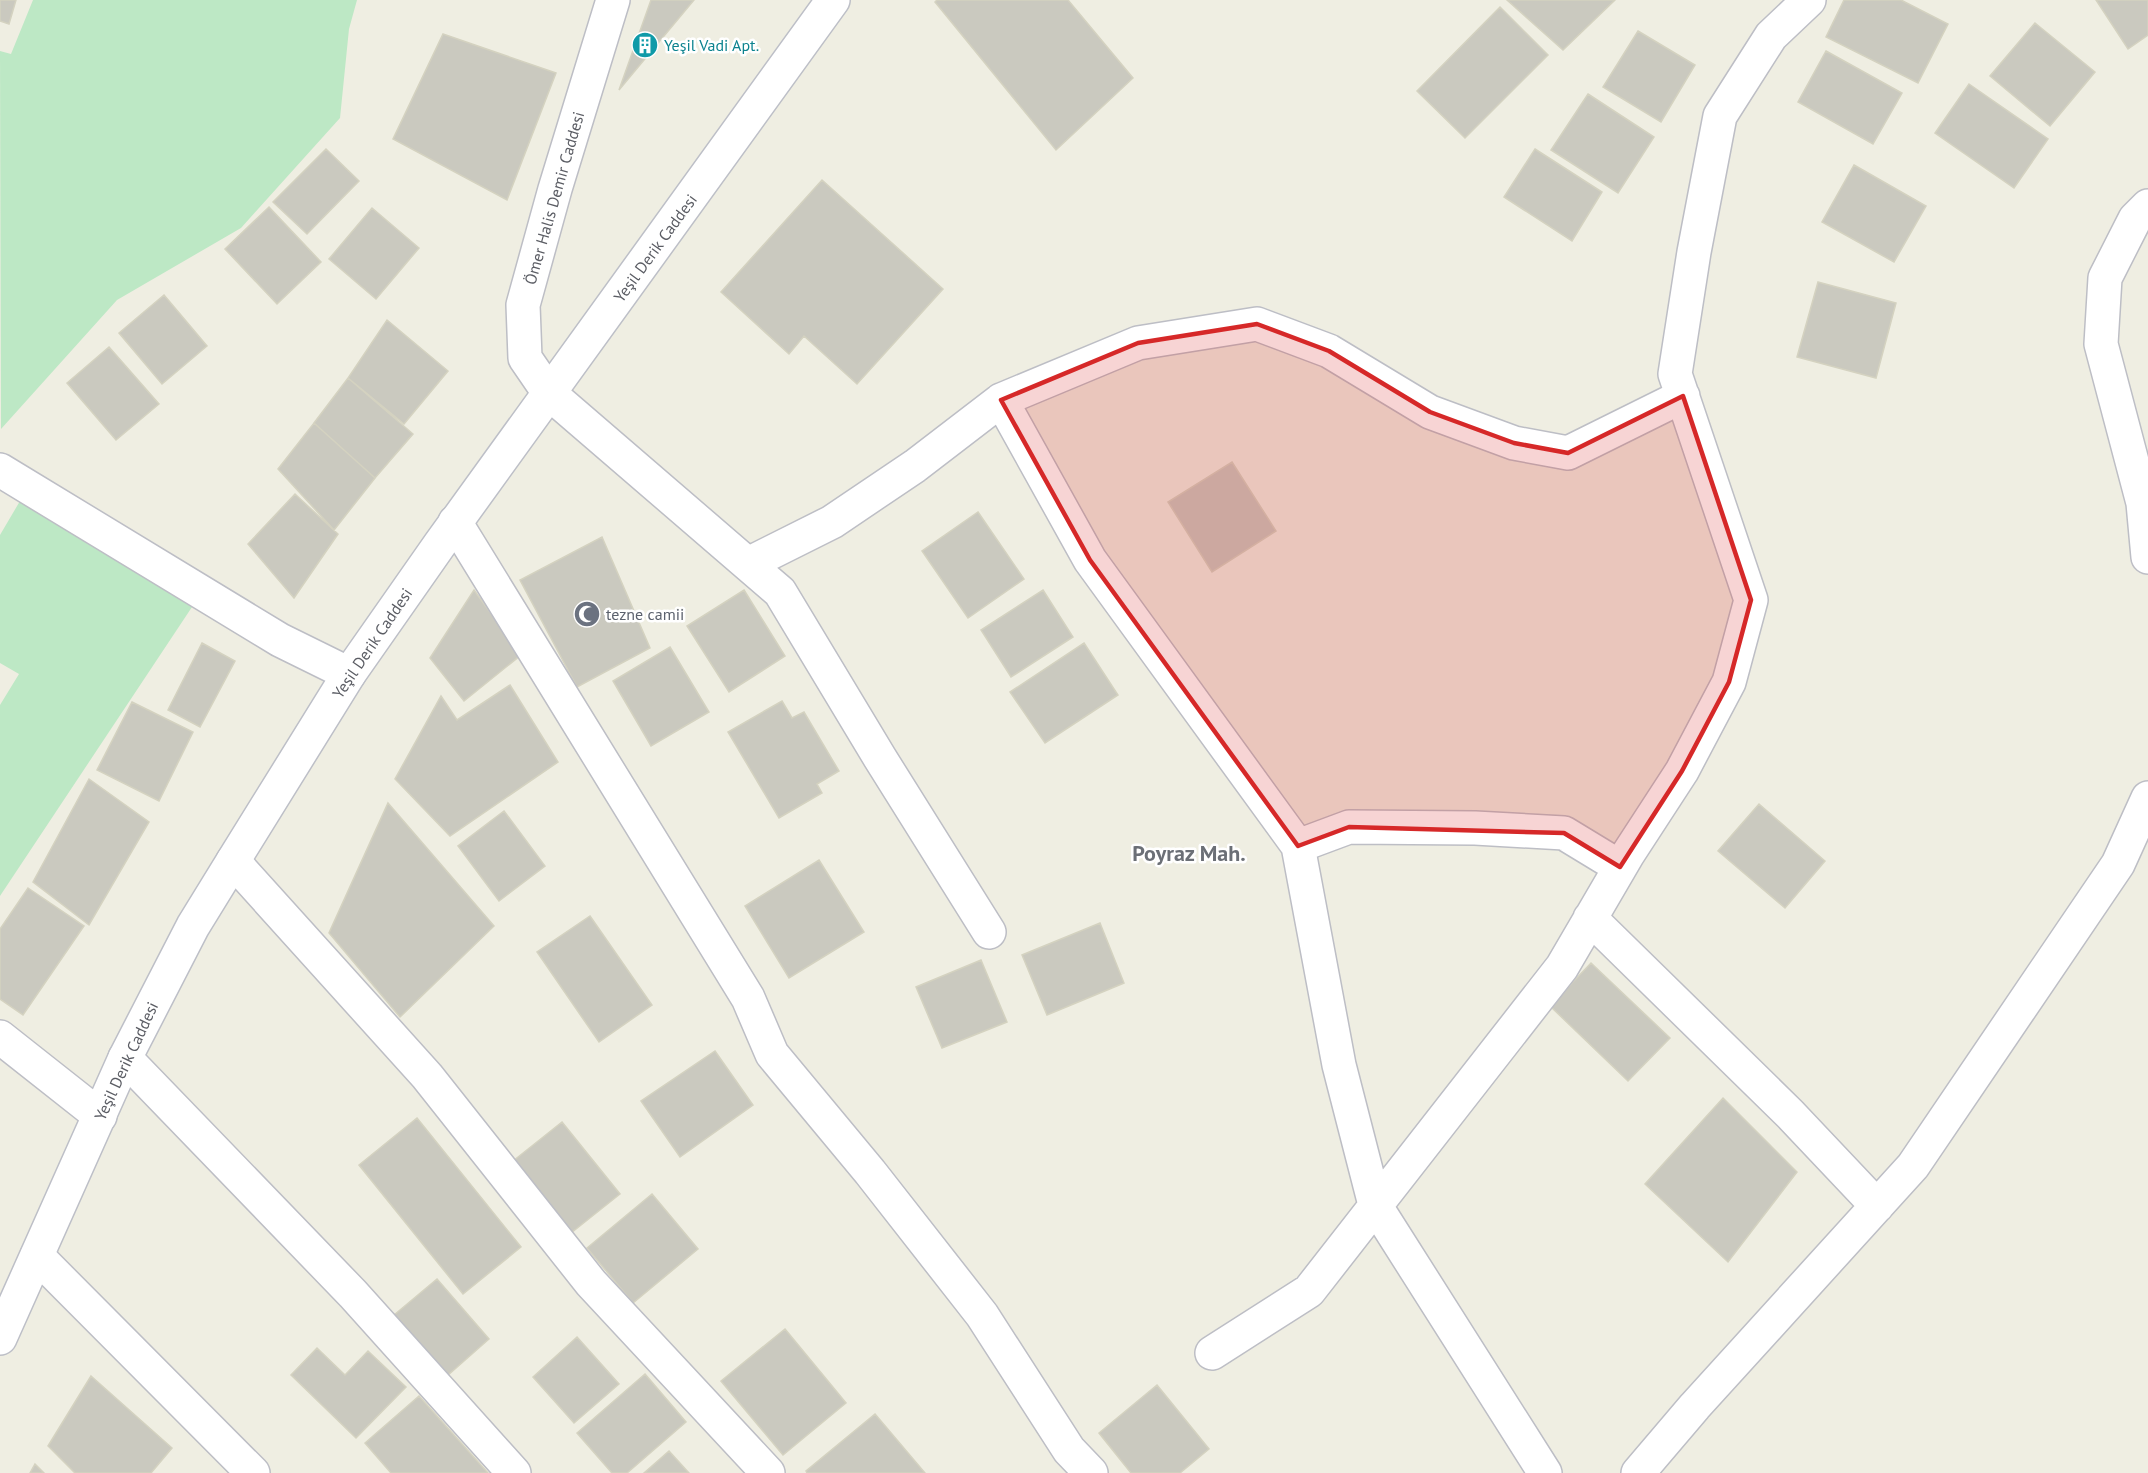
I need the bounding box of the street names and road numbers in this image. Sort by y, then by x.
street label: Ömer Halis Demir Caddesi [520,109,588,287]
street label: Yeşil Derik Caddesi [609,190,701,306]
street label: Yeşil Derik Caddesi [328,584,416,702]
street label: Yeşil Derik Caddesi [90,998,162,1124]

